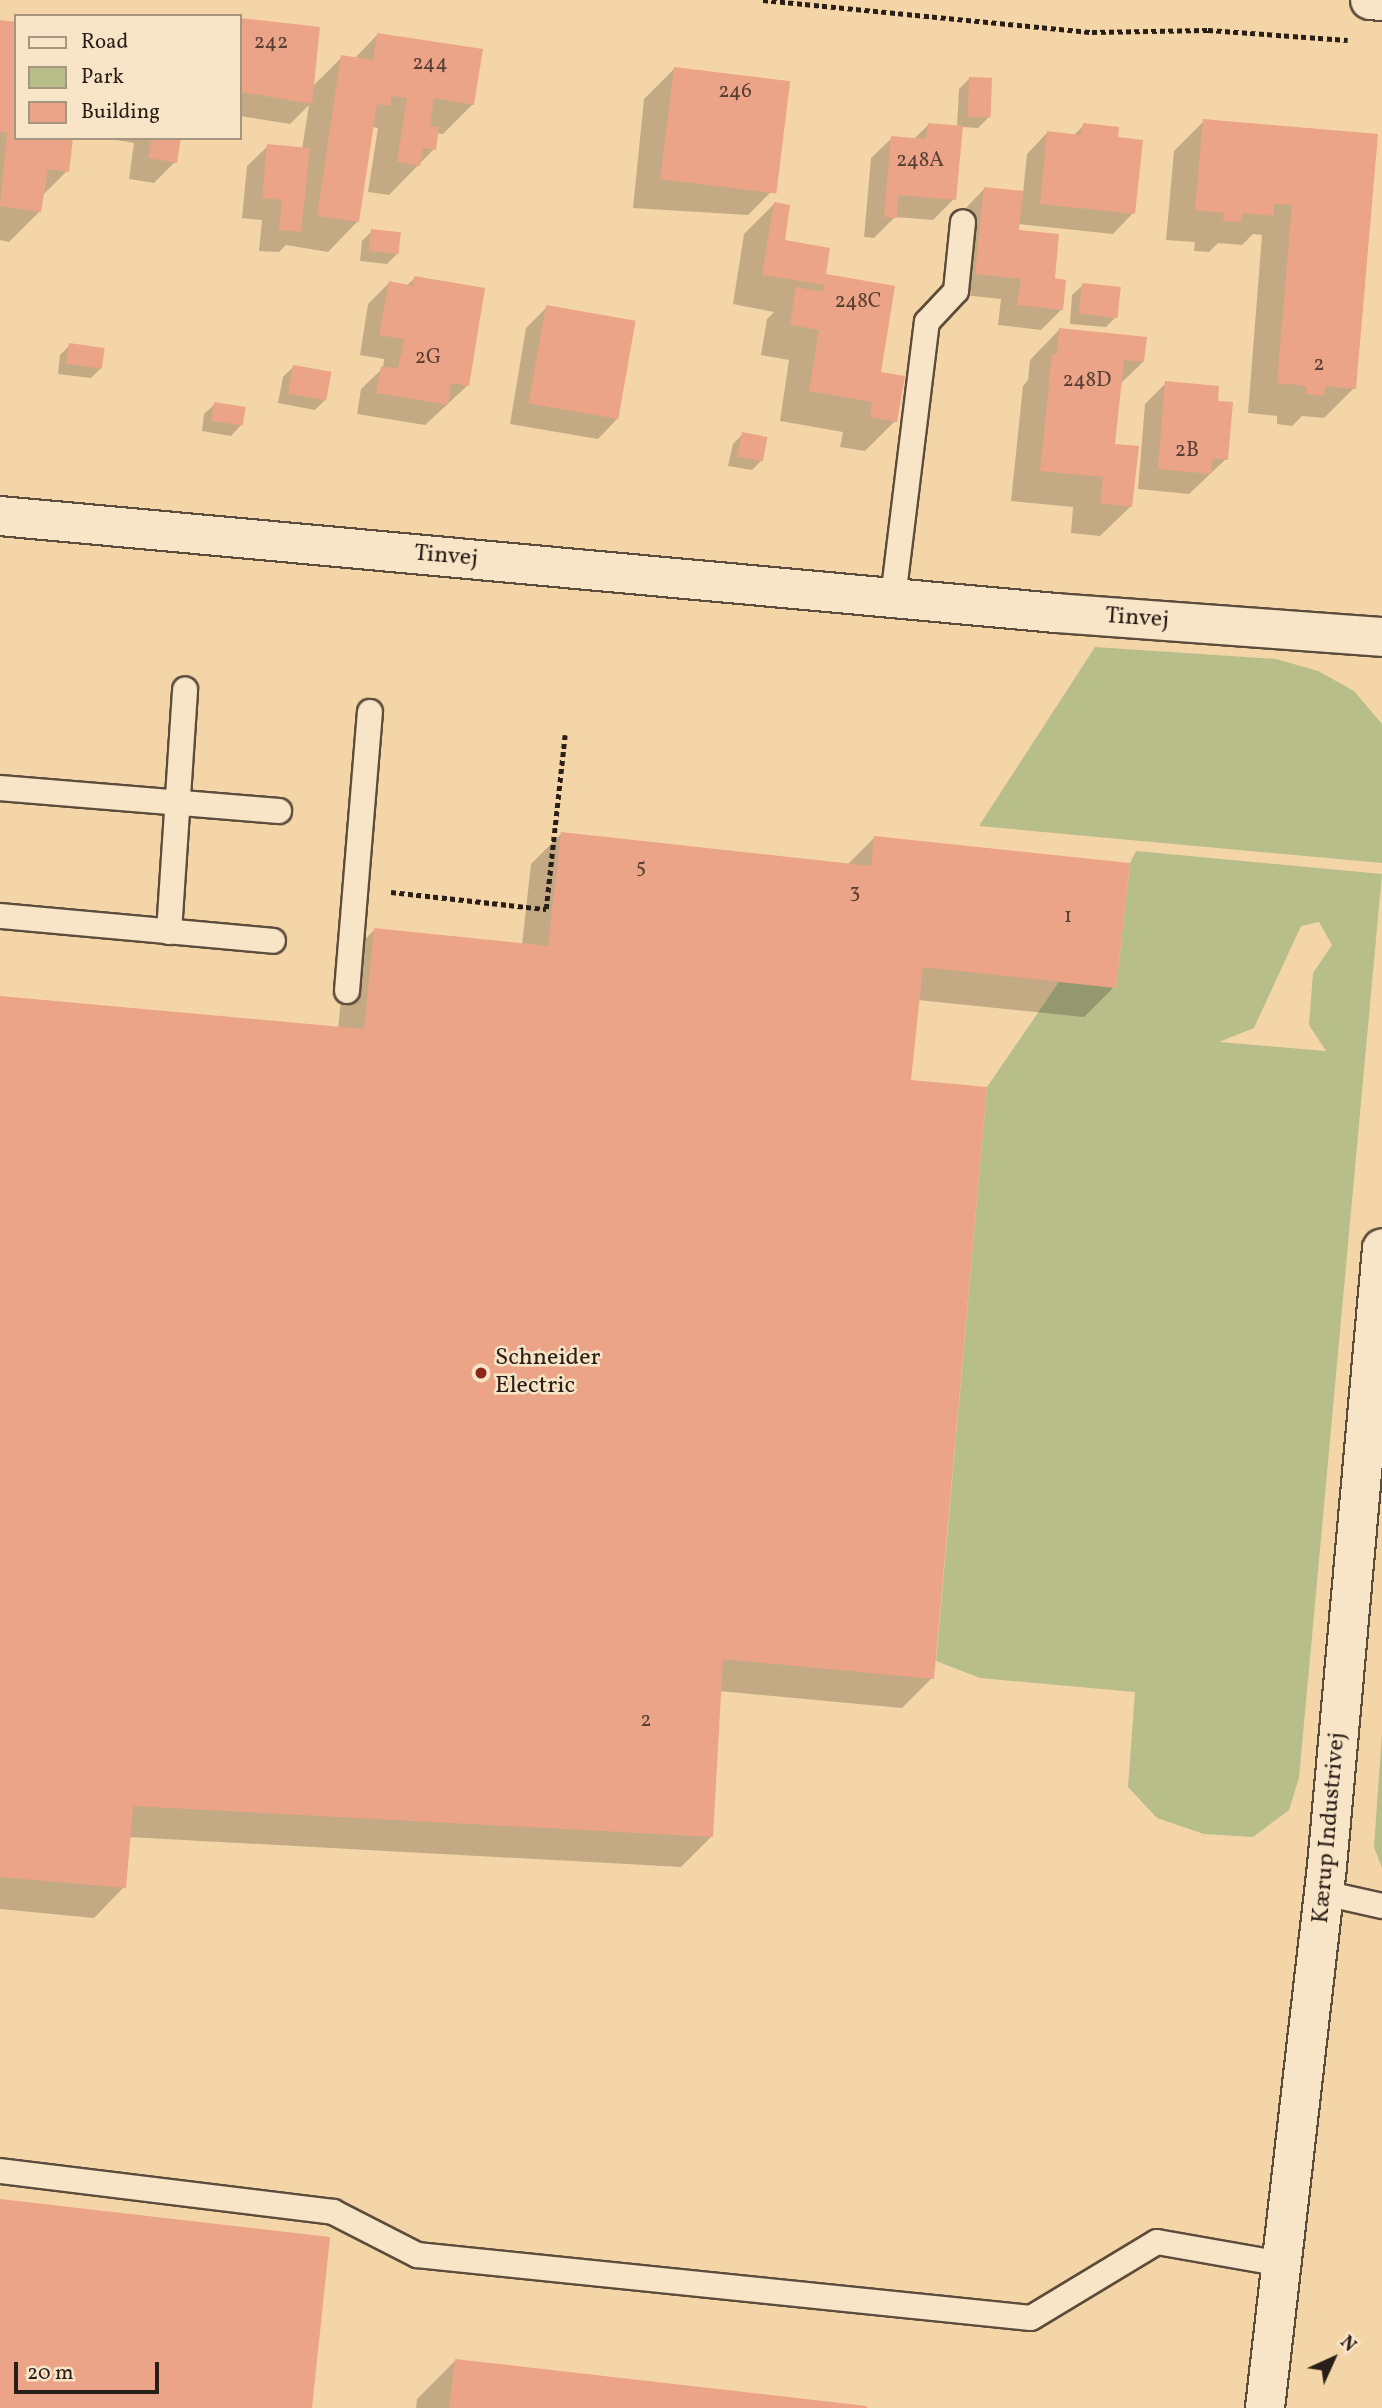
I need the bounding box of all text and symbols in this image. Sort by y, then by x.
legend [14,14,242,140]
text: Road [81,28,128,57]
house number: 242 [254,30,288,56]
house number: 244 [412,51,448,77]
text: Park [81,63,124,92]
house number: 246 [718,79,752,105]
text: Building [81,98,160,127]
house number: 248A [896,148,944,174]
house number: 248C [834,289,882,315]
house number: 2G [415,345,441,371]
house number: 2 [1313,352,1325,378]
house number: 248D [1063,368,1111,394]
house number: 2B [1175,438,1199,464]
street label: Tinvej [413,540,479,574]
street label: Tinvej [1104,602,1170,636]
house number: 5 [636,854,646,880]
house number: 3 [850,879,860,905]
house number: 1 [1064,904,1072,930]
place label: Schneider Electric [495,1345,601,1401]
marker: Schneider Electric [473,1365,489,1381]
house number: 2 [640,1708,652,1734]
street label: Kærup Industrivej [1307,1731,1353,1925]
north arrow [1298,2324,1368,2394]
text: N [1334,2330,1362,2358]
scale bar [18,2348,163,2392]
text: 20 m [27,2359,73,2388]

